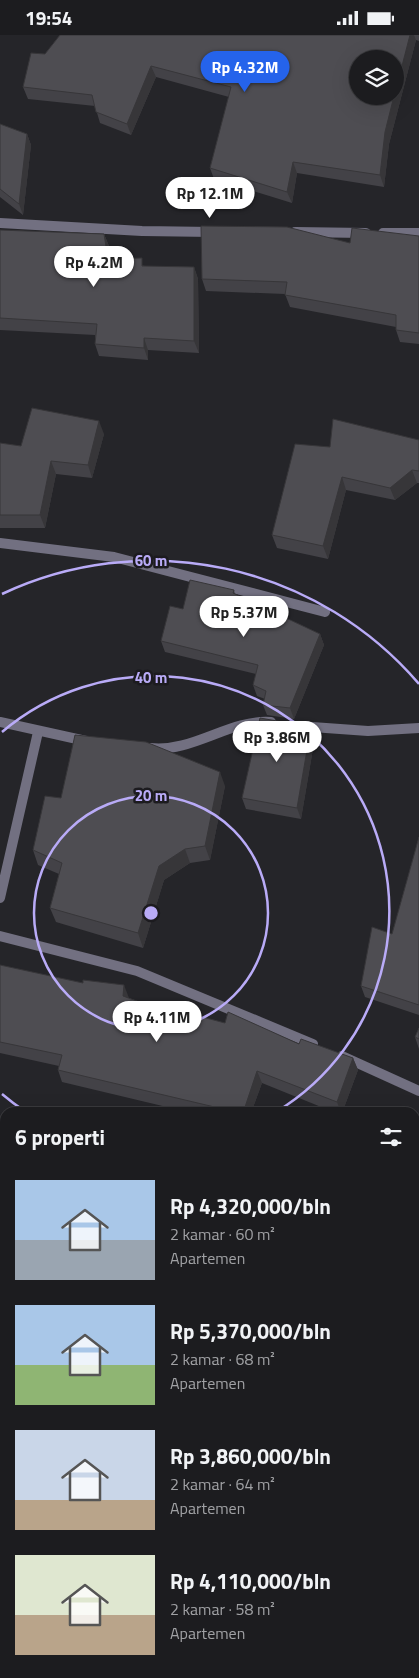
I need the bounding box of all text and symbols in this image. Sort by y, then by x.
text: 19:54 [25,3,72,32]
pin: Rp 4.32M [193,50,297,93]
map controls [349,50,404,105]
button: layers [349,50,404,105]
text: Rp 4.32M [212,55,278,79]
pin: Rp 12.1M [158,177,262,219]
text: Rp 12.1M [177,181,243,205]
pin: Rp 4.2M [48,245,140,288]
text: Rp 4.2M [65,250,123,274]
text: 60 m [135,549,167,572]
pin: Rp 5.37M [192,595,296,638]
text: Rp 5.37M [211,600,277,624]
text: 40 m [135,666,167,689]
pin: Rp 3.86M [225,721,329,763]
text: Rp 3.86M [244,725,310,749]
text: 20 m [135,784,167,807]
centre of rings [142,904,160,922]
pin: Rp 4.11M [105,1001,209,1043]
text: Rp 4.11M [124,1005,190,1029]
text: 6 properti [15,1121,105,1153]
icon: filters [377,1123,405,1151]
text: Rp 4,320,000/bln [170,1190,331,1222]
icon: home [55,1200,115,1260]
text: 2 kamar · 60 m² [170,1222,275,1246]
text: Apartemen [170,1246,245,1270]
text: Rp 5,370,000/bln [170,1315,331,1347]
icon: home [55,1325,115,1385]
text: 2 kamar · 68 m² [170,1347,275,1371]
text: Apartemen [170,1371,245,1395]
text: Rp 3,860,000/bln [170,1440,331,1472]
icon: home [55,1450,115,1510]
text: 2 kamar · 64 m² [170,1472,275,1496]
text: Apartemen [170,1496,245,1520]
text: Rp 4,110,000/bln [170,1565,331,1597]
icon: home [55,1575,115,1635]
text: 2 kamar · 58 m² [170,1597,275,1621]
text: Apartemen [170,1621,245,1645]

